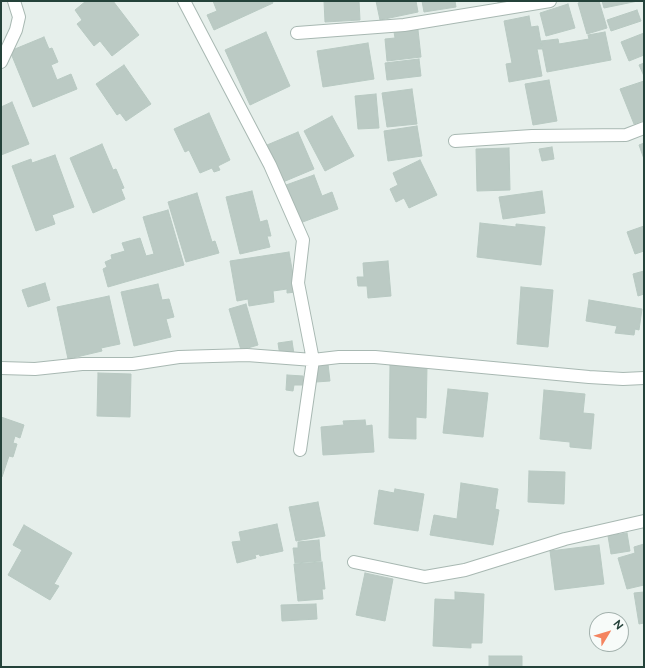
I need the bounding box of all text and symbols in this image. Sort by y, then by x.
north arrow [589,612,629,652]
text: N [610,618,626,632]

